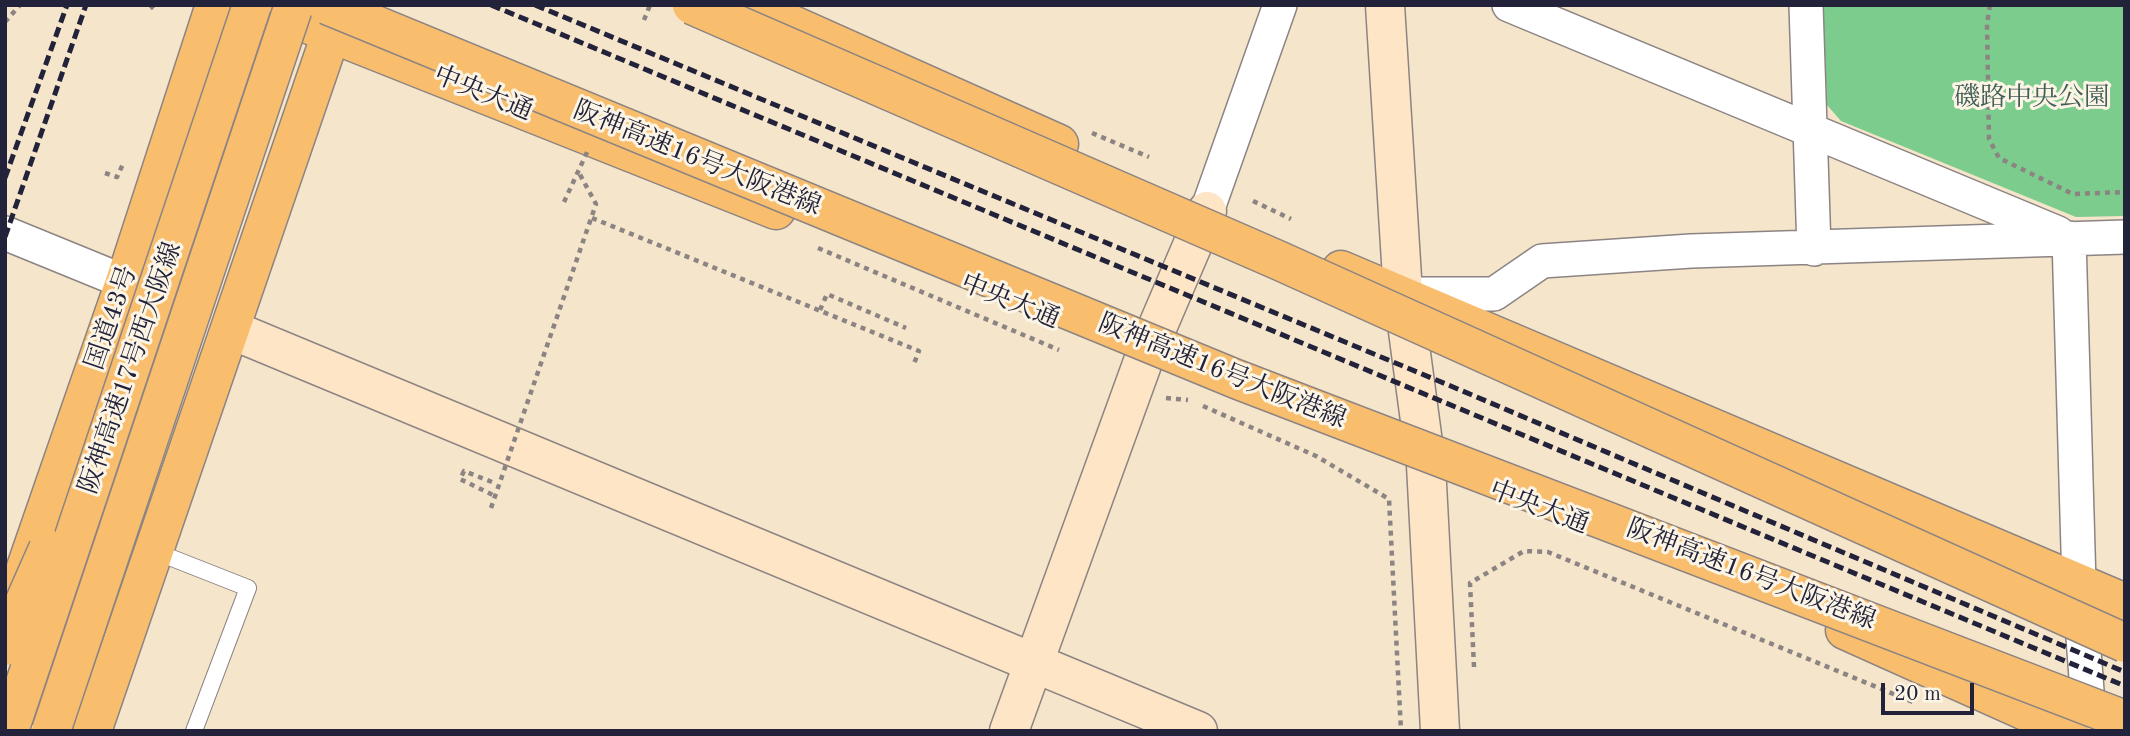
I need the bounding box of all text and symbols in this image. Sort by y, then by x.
street label: 中央大通 [429,60,537,128]
park label: 磯路中央公園 [1954,82,2110,114]
street label: 阪神高速16号大阪港線 [569,95,825,223]
street label: 阪神高速17号西大阪線 [73,238,189,498]
street label: 国道43号 [80,262,144,374]
street label: 中央大通 [956,268,1064,336]
street label: 阪神高速16号大阪港線 [1094,308,1350,436]
street label: 中央大通 [1485,475,1593,541]
street label: 阪神高速16号大阪港線 [1622,513,1880,637]
scale bar [1885,670,1978,714]
text: 20 m [1894,684,1941,705]

